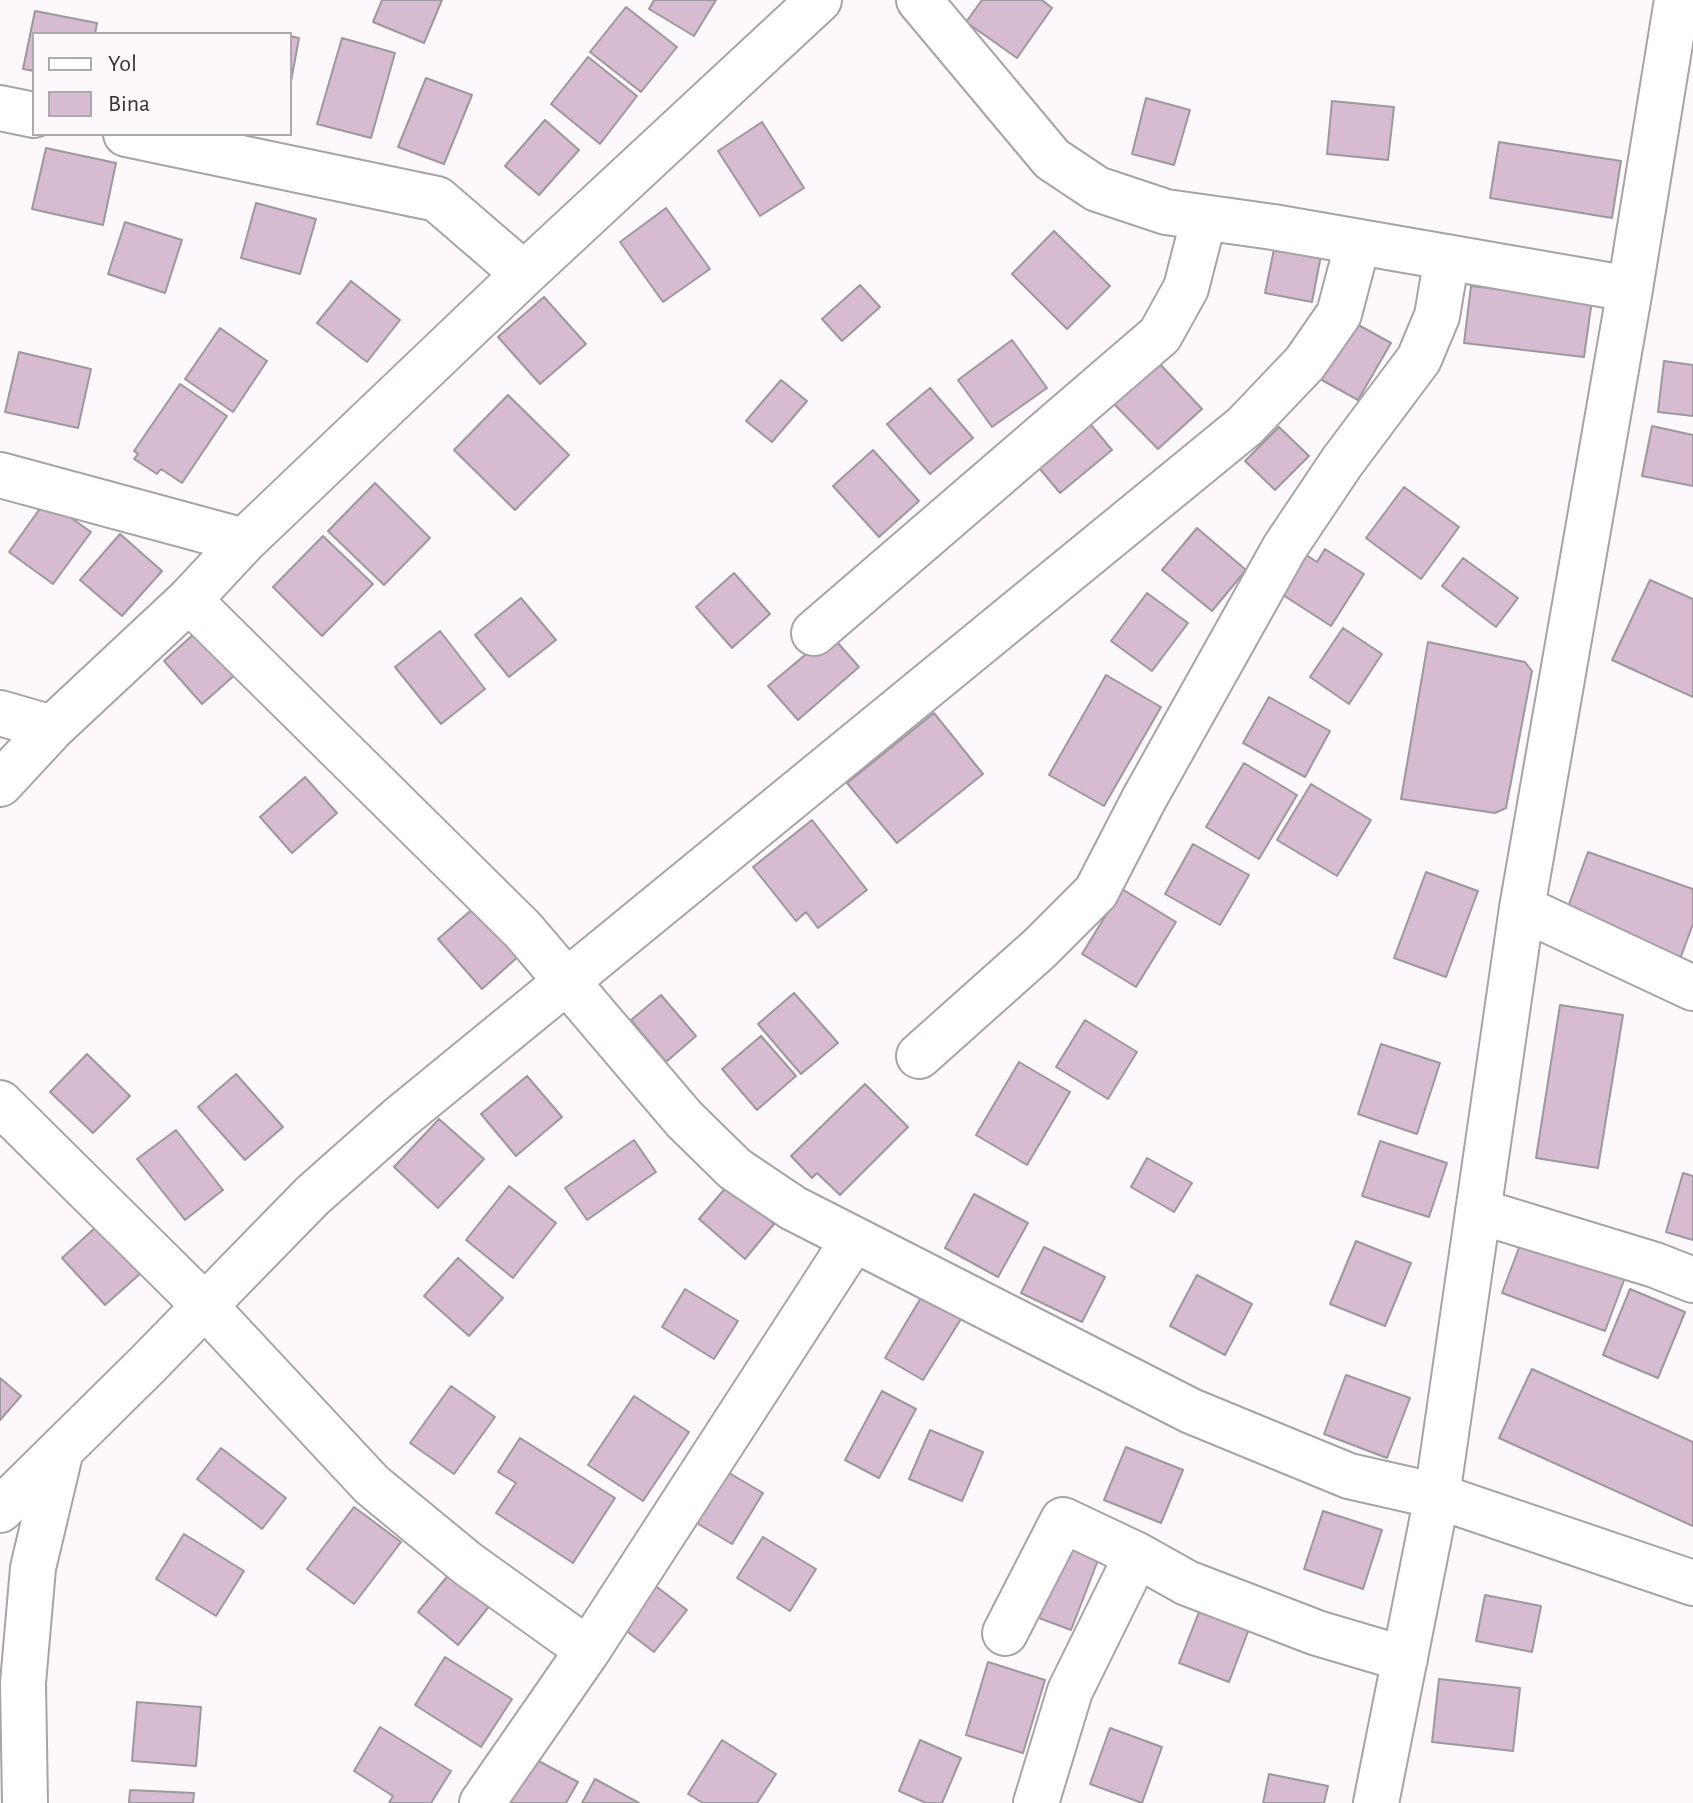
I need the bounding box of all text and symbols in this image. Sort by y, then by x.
legend [32,32,292,136]
text: Yol [108,52,137,76]
text: Bina [108,92,150,116]

